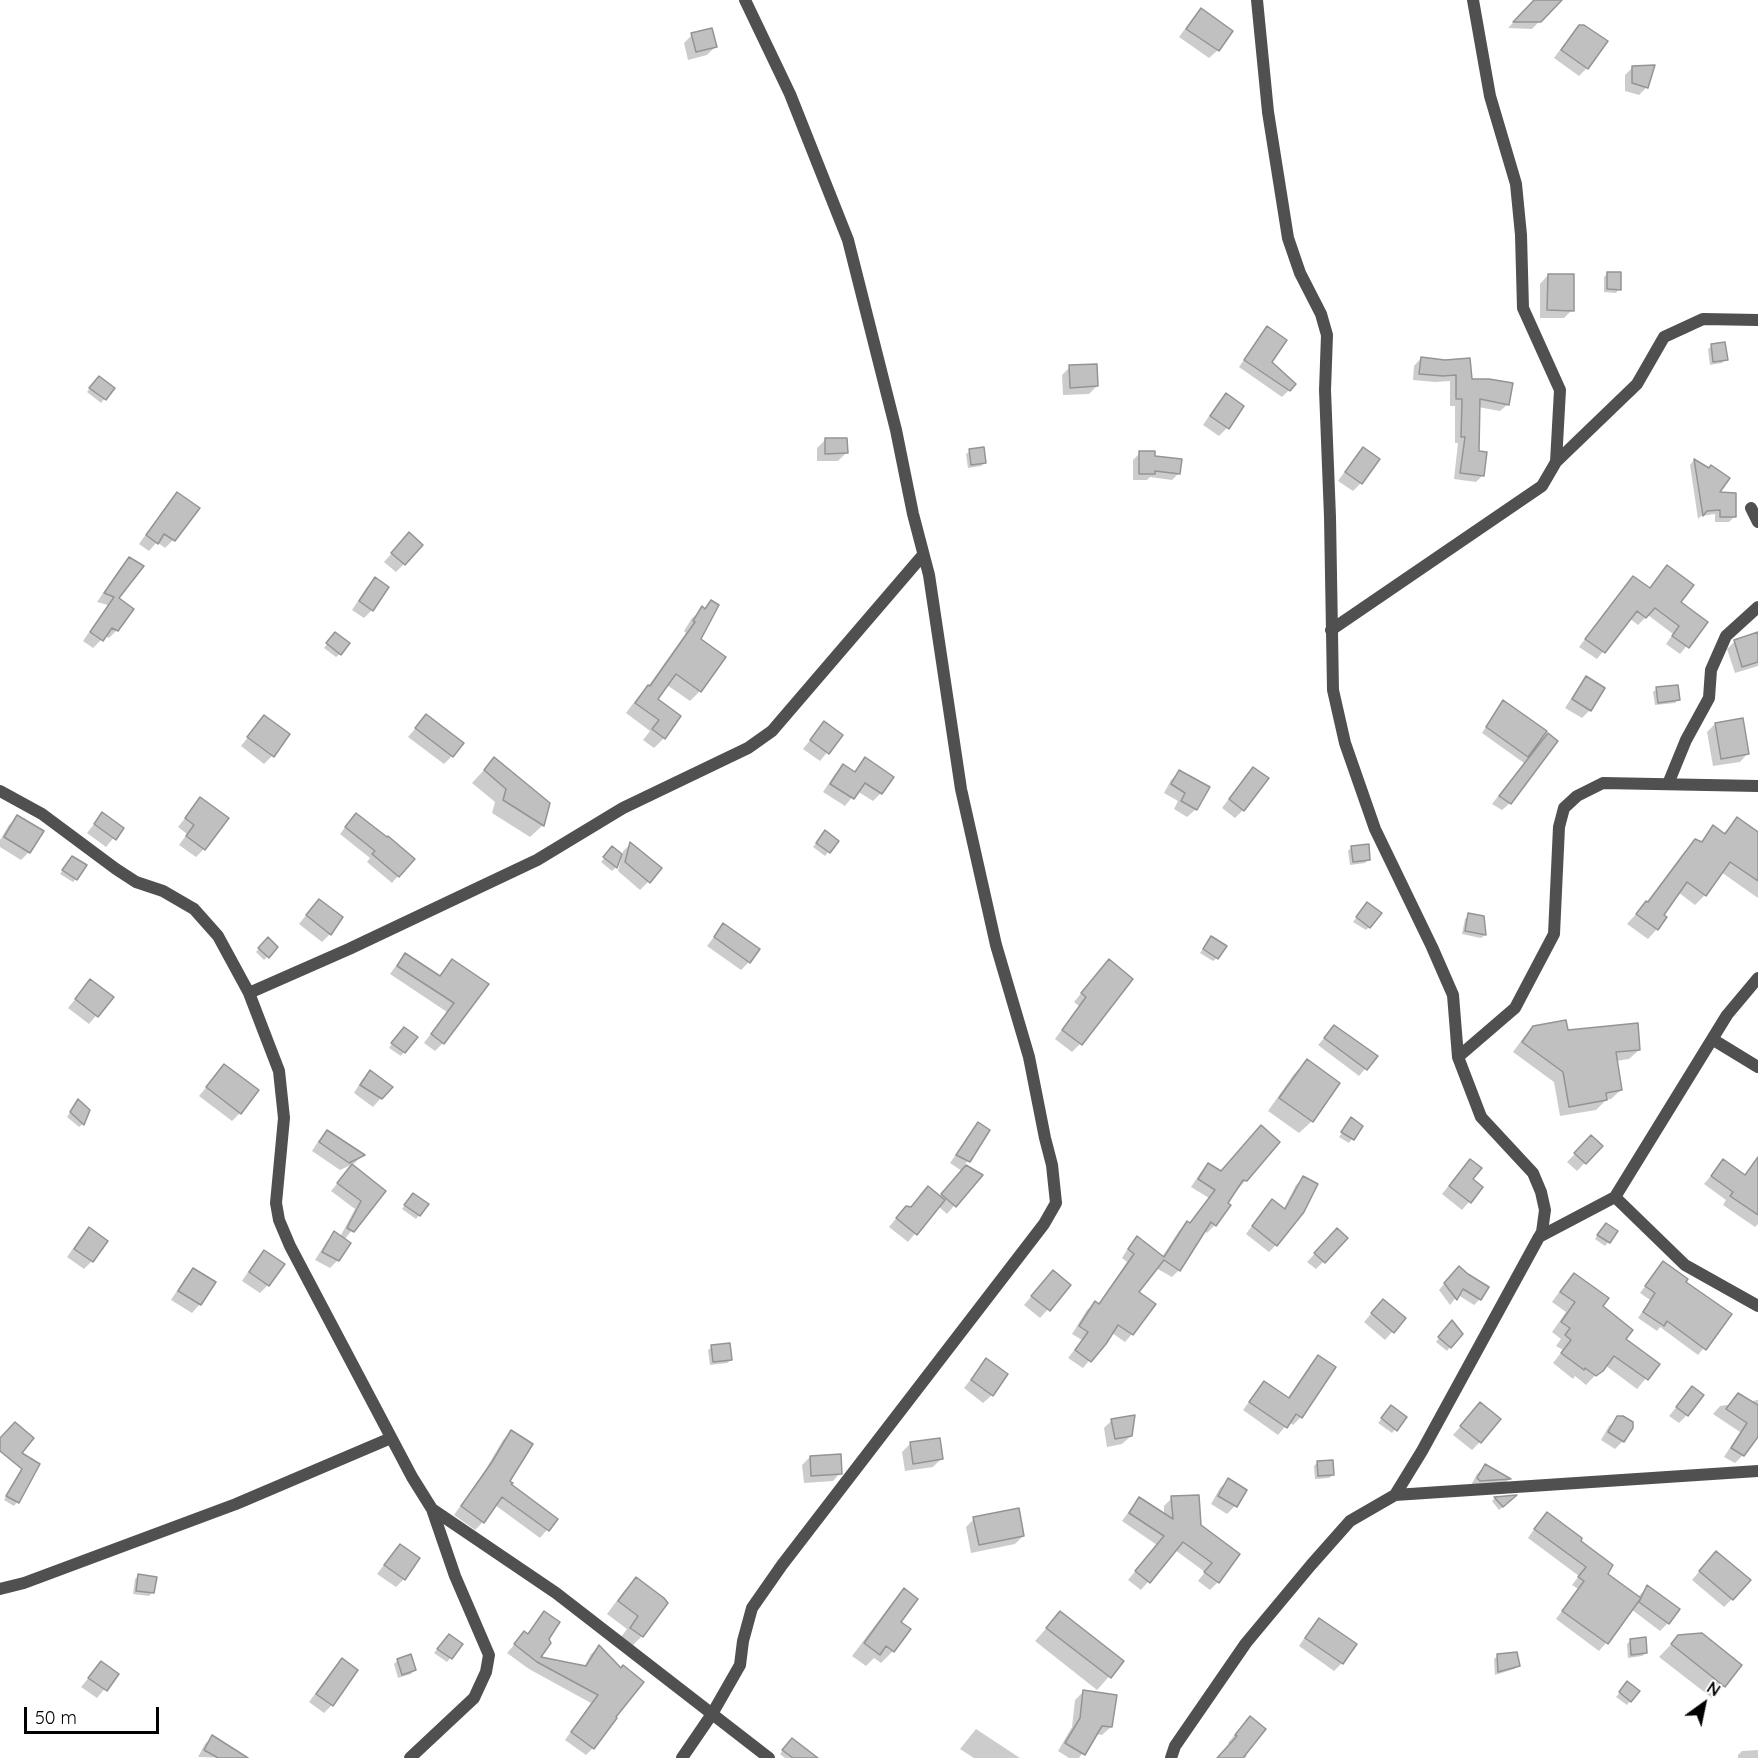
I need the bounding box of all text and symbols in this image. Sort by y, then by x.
north arrow [1674,1674,1734,1734]
text: N [1703,1677,1724,1700]
scale bar [27,1695,162,1733]
text: 50 m [35,1706,77,1729]

